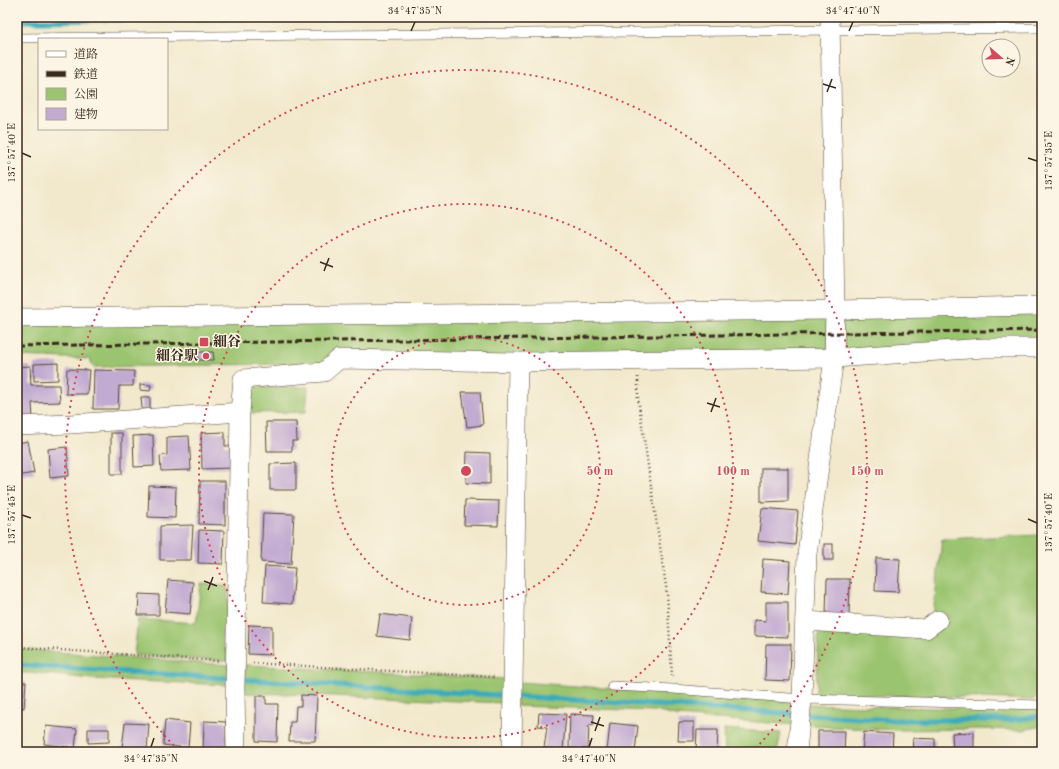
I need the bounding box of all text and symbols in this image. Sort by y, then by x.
text: 34°47'35"N [388,6,443,16]
text: 34°47'40"N [826,6,881,16]
legend [38,38,168,130]
north arrow [981,38,1021,78]
text: 道路 [74,47,98,61]
text: N [1002,55,1016,67]
text: 鉄道 [73,67,98,81]
text: 公園 [74,88,98,101]
text: 建物 [74,107,98,121]
text: 137°57'40"E [7,123,17,183]
text: 137°57'35"E [1044,131,1054,191]
place label: 細谷 [213,334,241,349]
marker: 細谷 [198,336,210,348]
place label: 細谷駅 [156,348,198,363]
marker: 細谷駅 [201,351,211,361]
centre of rings [459,464,473,478]
text: 50 m [587,465,614,478]
text: 150 m [850,465,884,478]
text: 100 m [716,466,750,478]
text: 137°57'45"E [7,485,17,545]
text: 137°57'40"E [1044,493,1054,553]
text: 34°47'35"N [124,754,179,764]
text: 34°47'40"N [562,754,617,764]

